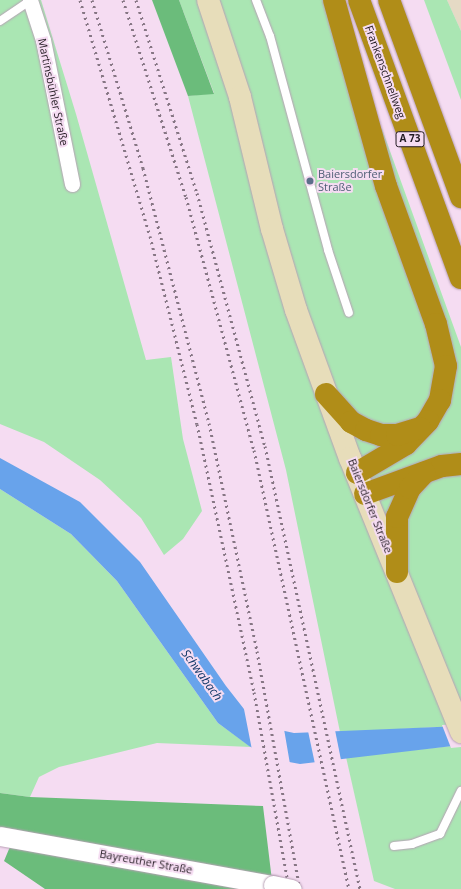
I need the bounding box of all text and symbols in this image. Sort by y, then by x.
street label: Frankenschnellweg [362,24,408,120]
street label: Martinsbühler Straße [35,37,71,147]
road number: A 73 [395,131,425,147]
place label: Baiersdorfer Straße [318,168,382,194]
marker: Baiersdorfer Straße [305,176,315,186]
street label: Baiersdorfer Straße [345,457,395,555]
water label: Schwabach [179,647,225,703]
street label: Bayreuther Straße [99,847,193,877]

